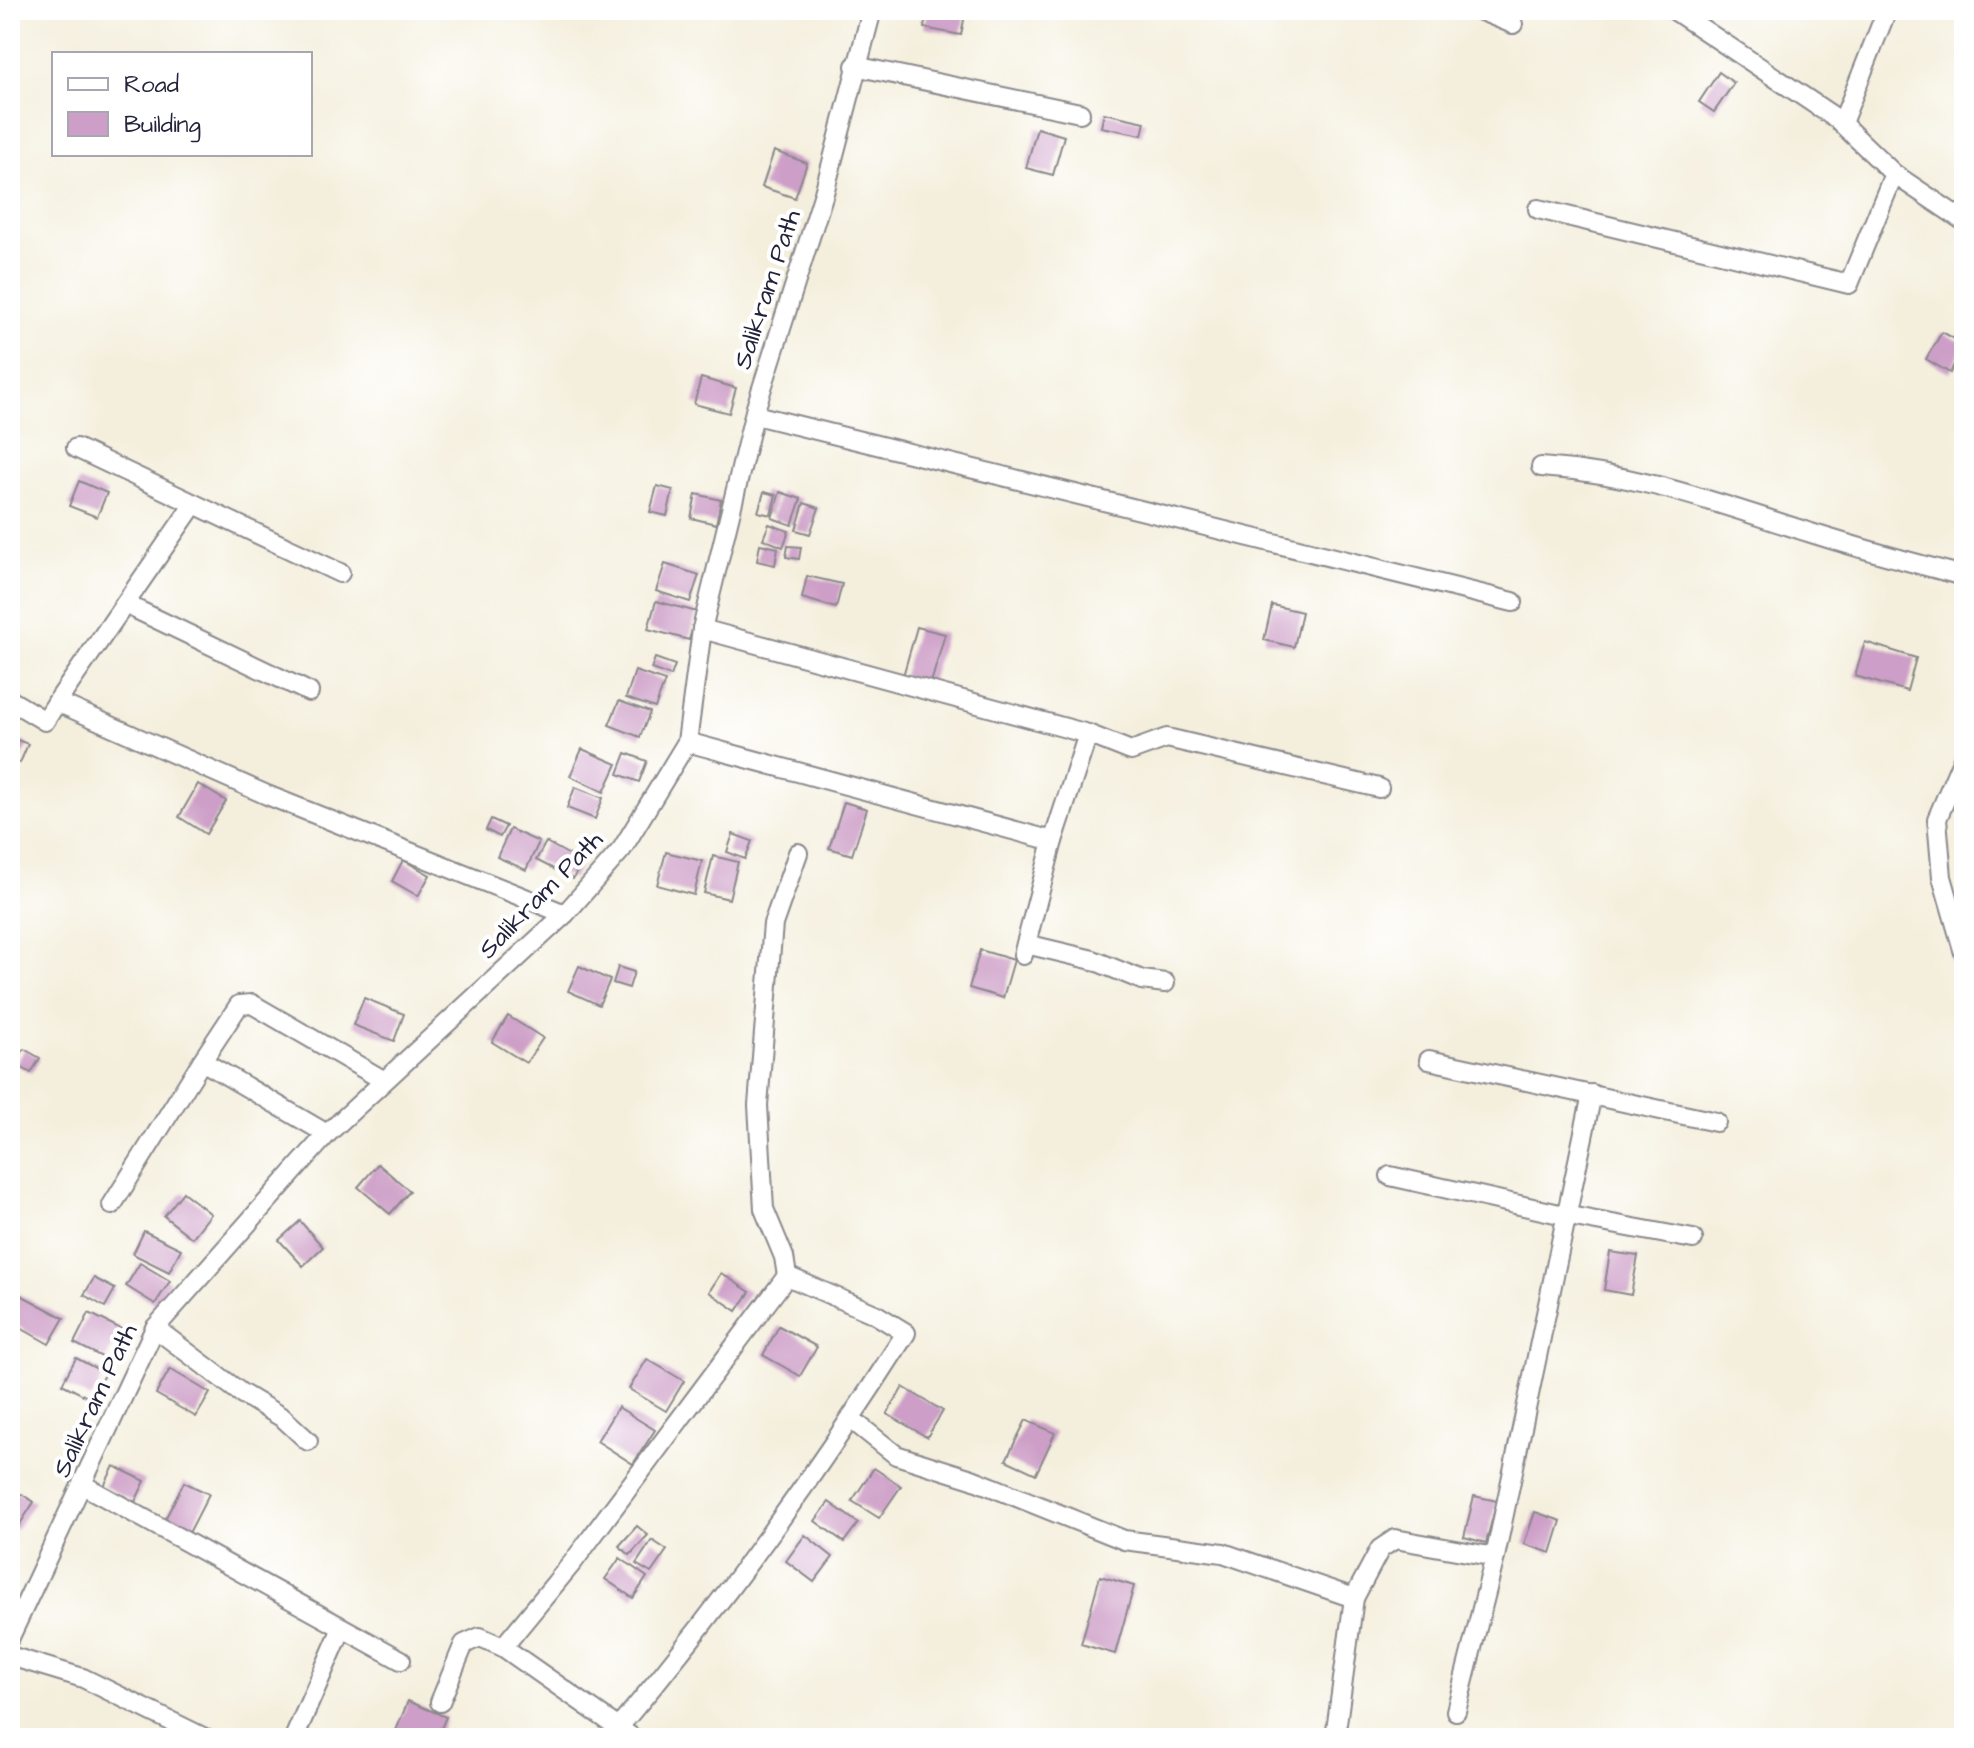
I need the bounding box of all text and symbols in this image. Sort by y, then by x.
legend [52,52,312,156]
text: Road [124,68,179,102]
text: Building [124,108,201,143]
street label: Salikram Path [724,205,810,373]
street label: Salikram Path [470,823,611,967]
street label: Salikram Path [44,1318,146,1483]

